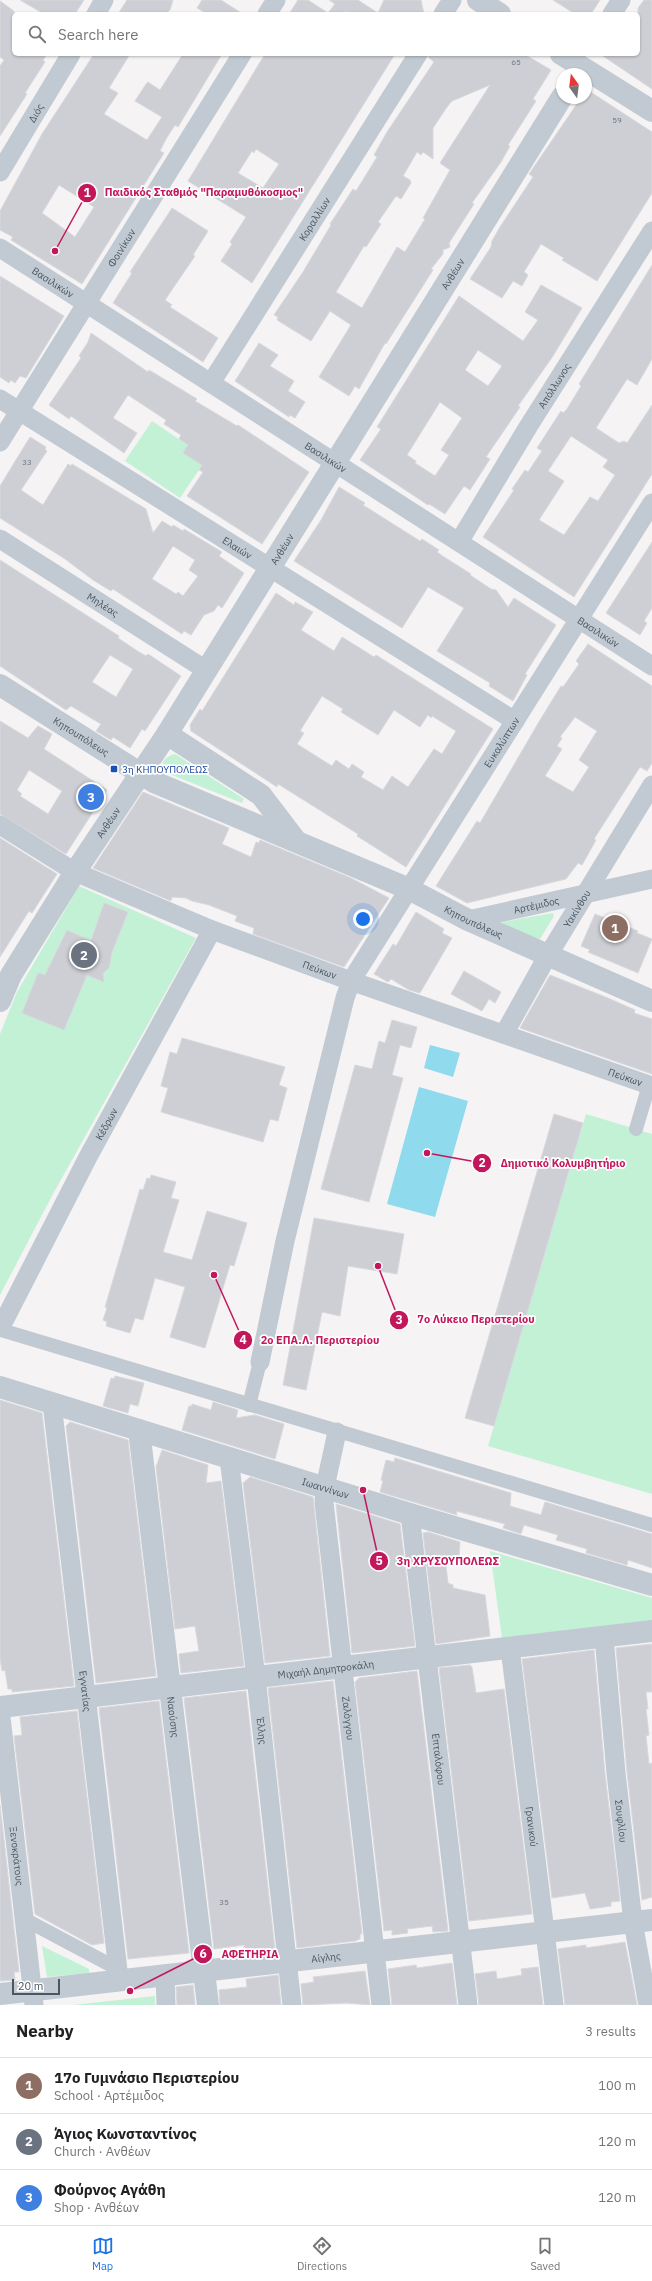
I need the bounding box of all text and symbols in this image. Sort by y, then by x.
search box [12,12,640,56]
icon: search [26,23,48,45]
text: Search here [58,25,138,44]
house number: 65 [511,57,521,67]
north arrow [556,68,592,104]
street label: Διός [25,101,46,125]
house number: 59 [612,115,622,125]
callout: Παιδικός Σταθμός "Παραμυθόκοσμος" [77,181,312,204]
text: 1 [83,185,91,200]
text: Παιδικός Σταθμός "Παραμυθόκοσμος" [105,185,303,199]
street label: Κοραλλίων [296,194,333,243]
street label: Φοινίκων [104,226,138,269]
street label: Ανθέων [438,256,467,292]
street label: Βασιλικών [30,264,76,300]
street label: Απόλλωνος [535,360,573,411]
street label: Βασιλικών [302,439,349,475]
house number: 33 [22,457,32,467]
street label: Ανθέων [267,531,296,567]
street label: Ελαιών [220,533,255,562]
street label: Μηλέας [85,590,121,619]
street label: Βασιλικών [575,613,622,650]
street label: Κηπουπόλεως [51,714,112,759]
street label: Ευκαλύπτων [481,715,522,770]
place label: 3η ΚΗΠΟΥΠΟΛΕΩΣ [122,763,208,776]
marker: 3η ΚΗΠΟΥΠΟΛΕΩΣ [109,764,119,774]
pin: 3 [78,782,104,812]
street label: Ανθέων [93,804,123,840]
street label: Υακίνθου [560,887,593,930]
street label: Αρτέμιδος [512,893,561,916]
street label: Κηπουπόλεως [442,902,505,941]
your location [353,909,373,929]
pin: 1 [602,913,628,943]
pin: 2 [71,940,97,970]
street label: Πεύκων [301,957,339,982]
street label: Πεύκων [607,1065,644,1089]
street label: Κέδρων [92,1105,120,1142]
callout: Δημοτικό Κολυμβητήριο [472,1151,633,1174]
text: 2 [478,1155,486,1170]
text: Δημοτικό Κολυμβητήριο [500,1156,626,1170]
callout: 7ο Λύκειο Περιστερίου [389,1308,543,1331]
text: 3 [395,1312,403,1327]
text: 7ο Λύκειο Περιστερίου [417,1312,535,1326]
callout: 2ο ΕΠΑ.Λ. Περιστερίου [233,1329,388,1352]
text: 4 [239,1332,247,1347]
text: 2ο ΕΠΑ.Λ. Περιστερίου [261,1333,379,1347]
street label: Ιωαννίνων [301,1475,351,1501]
callout: 3η ΧΡΥΣΟΥΠΟΛΕΩΣ [369,1550,507,1573]
text: 5 [375,1553,383,1568]
text: 3η ΧΡΥΣΟΥΠΟΛΕΩΣ [397,1554,499,1568]
street label: Μιχαήλ Δημητροκάλη [277,1657,375,1681]
street label: Εγνατίας [77,1670,94,1712]
street label: Ναούσης [165,1696,182,1738]
street label: Ζαλόγγου [340,1696,357,1741]
street label: Έλλης [254,1716,270,1745]
street label: Επταλόφου [429,1733,448,1786]
street label: Σουφλίου [613,1799,630,1843]
street label: Γρανικού [523,1806,541,1848]
street label: Ξενοκράτους [7,1826,27,1887]
house number: 35 [219,1897,229,1907]
callout: ΑΦΕΤΗΡΙΑ [193,1942,286,1965]
text: 6 [199,1946,207,1961]
text: ΑΦΕΤΗΡΙΑ [221,1947,279,1961]
street label: Αίγλης [310,1949,342,1965]
scale bar [12,1977,60,1996]
text: 20 m [18,1979,43,1993]
text: Nearby [16,2020,74,2042]
text: 3 results [585,2023,636,2040]
text: 17ο Γυμνάσιο Περιστερίου [54,2068,239,2087]
text: 1 [25,2077,33,2094]
text: 100 m [598,2077,636,2094]
text: School · Αρτέμιδος [54,2087,164,2104]
text: Άγιος Κωνσταντίνος [54,2124,197,2143]
text: 2 [25,2133,33,2150]
text: 120 m [598,2133,636,2150]
text: Church · Ανθέων [54,2143,151,2160]
text: Φούρνος Αγάθη [54,2180,166,2199]
text: 3 [25,2189,33,2206]
text: 120 m [598,2189,636,2206]
text: Shop · Ανθέων [54,2199,139,2216]
tab: Map [92,2235,114,2273]
tab: Directions [297,2235,347,2273]
tab: Saved [530,2235,560,2273]

